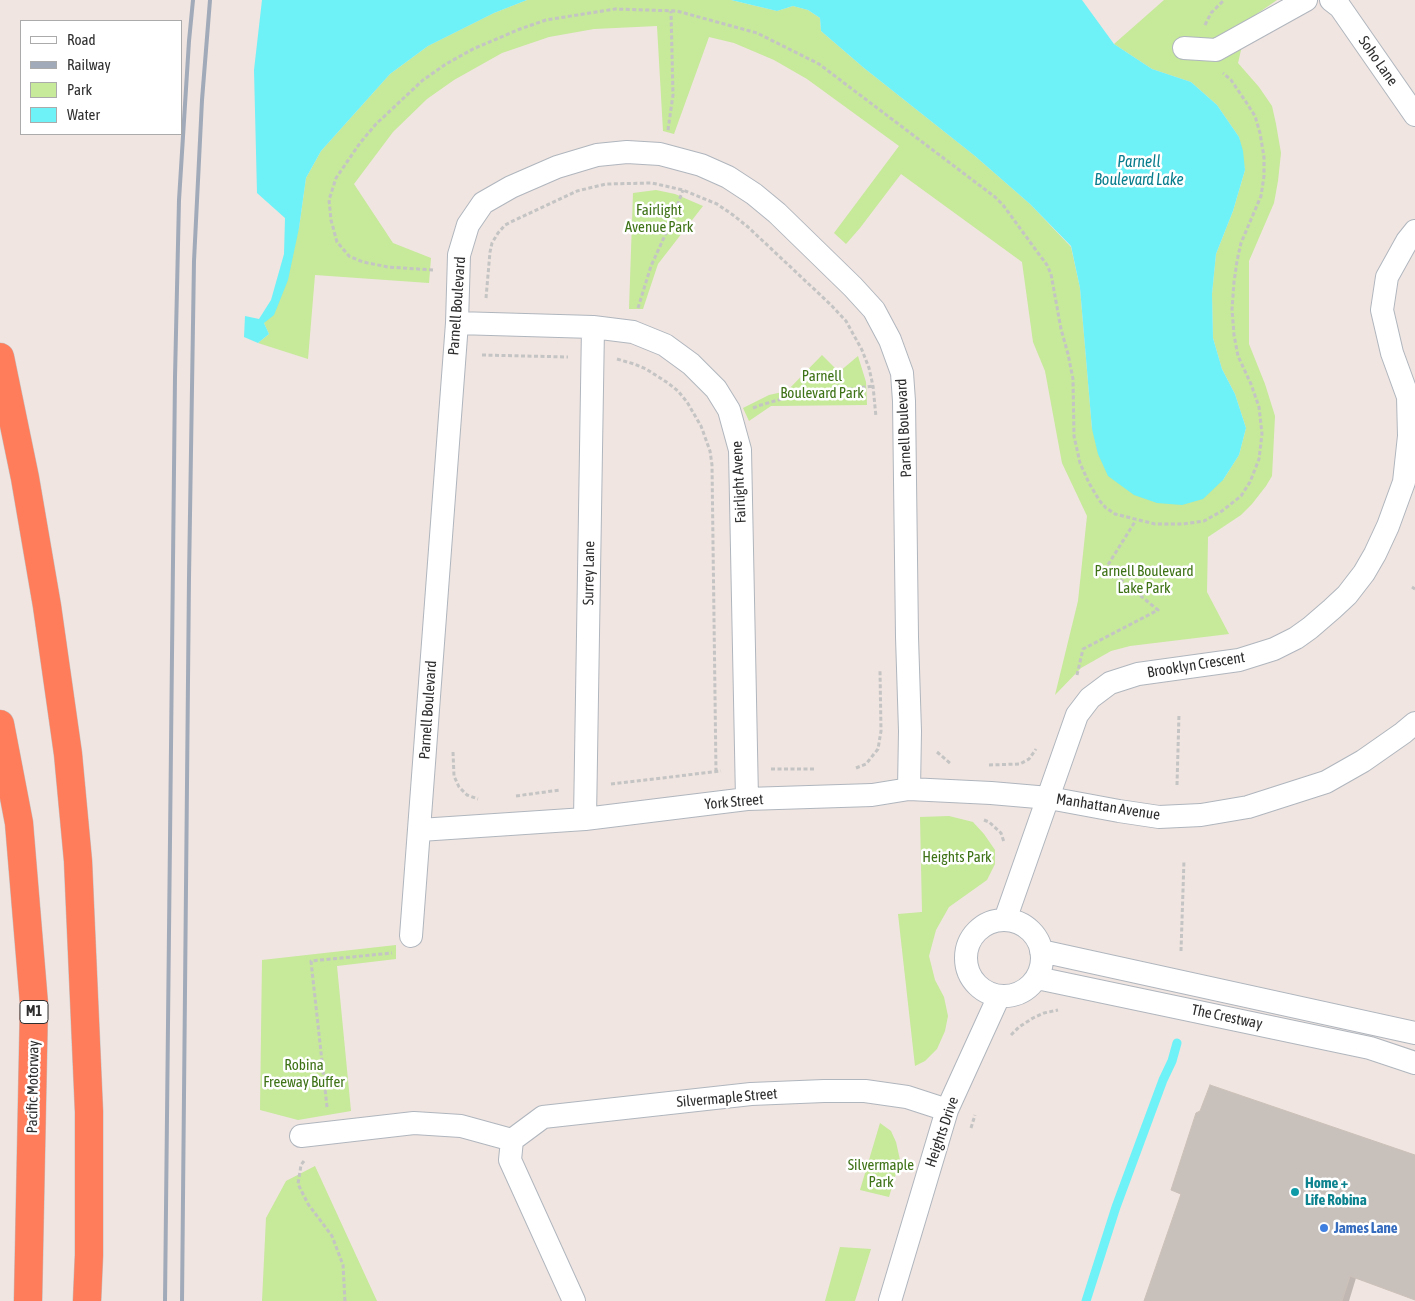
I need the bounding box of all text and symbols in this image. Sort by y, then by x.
legend [20,20,182,135]
text: Road [67,31,96,48]
street label: Soho Lane [1354,33,1402,89]
text: Railway [67,56,111,73]
text: Park [67,81,92,98]
text: Water [67,106,100,123]
water label: Parnell Boulevard Lake [1094,152,1184,190]
park label: Fairlight Avenue Park [625,201,693,236]
street label: Parnell Boulevard [445,256,469,356]
park label: Parnell Boulevard Park [780,367,864,402]
street label: Parnell Boulevard [892,378,916,478]
street label: Fairlight Avene [728,440,750,524]
street label: Surrey Lane [579,541,599,605]
park label: Parnell Boulevard Lake Park [1095,562,1193,597]
street label: Brooklyn Crescent [1146,648,1246,682]
street label: Parnell Boulevard [416,660,440,760]
street label: York Street [704,790,764,814]
street label: Manhattan Avenue [1055,790,1161,824]
park label: Heights Park [922,848,992,866]
road number: M1 [20,1000,48,1024]
street label: The Crestway [1190,1001,1264,1033]
street label: Pacific Motorway [23,1040,43,1134]
park label: Robina Freeway Buffer [263,1056,345,1091]
street label: Silvermaple Street [676,1085,778,1111]
street label: Heights Drive [922,1094,962,1170]
park label: Silvermaple Park [848,1156,914,1191]
place label: Home + Life Robina [1305,1174,1367,1209]
marker: Home + Life Robina [1289,1186,1301,1198]
place label: James Lane [1334,1219,1398,1237]
marker: James Lane [1318,1222,1330,1234]

